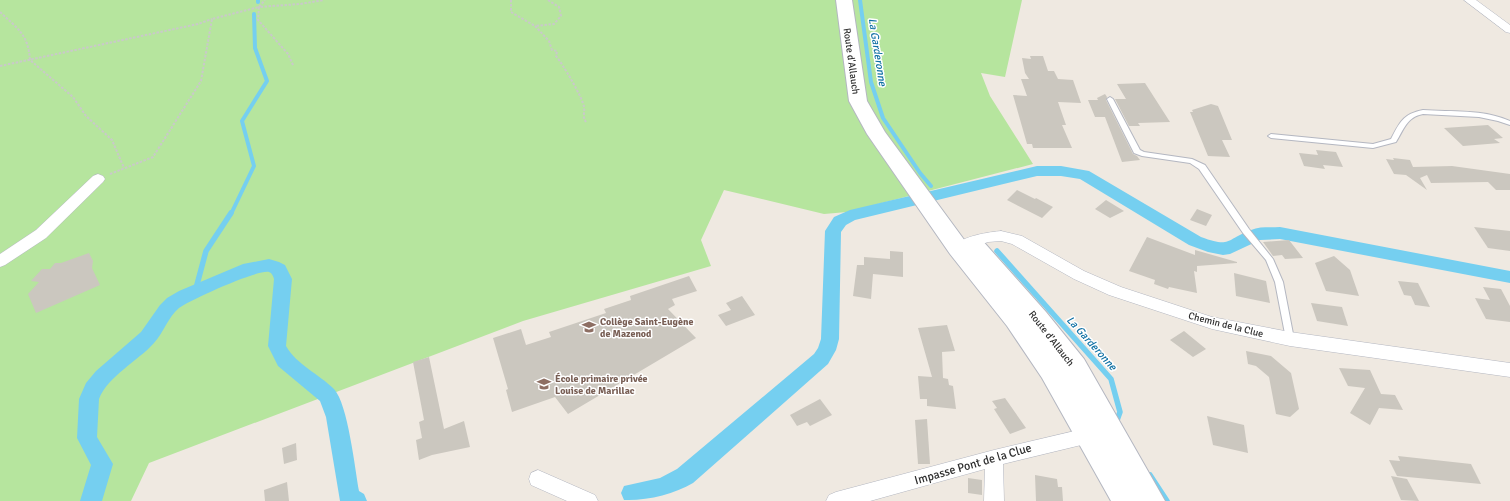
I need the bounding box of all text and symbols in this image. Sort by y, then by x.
water label: La Garderonne [866,17,889,87]
street label: Route d'Allauch [840,27,862,95]
street label: Route d'Allauch [1026,309,1077,369]
street label: Chemin de la Clue [1187,310,1264,340]
water label: La Garderonne [1064,313,1120,374]
place label: Collège Saint-Eugène de Mazenod [600,316,693,340]
school or university icon: Collège Saint-Eugène de Mazenod [581,319,597,335]
place label: École primaire privée Louise de Marillac [555,372,648,397]
school or university icon: École primaire privée Louise de Marillac [536,376,552,392]
street label: Impasse Pont de la Clue [913,441,1033,488]

